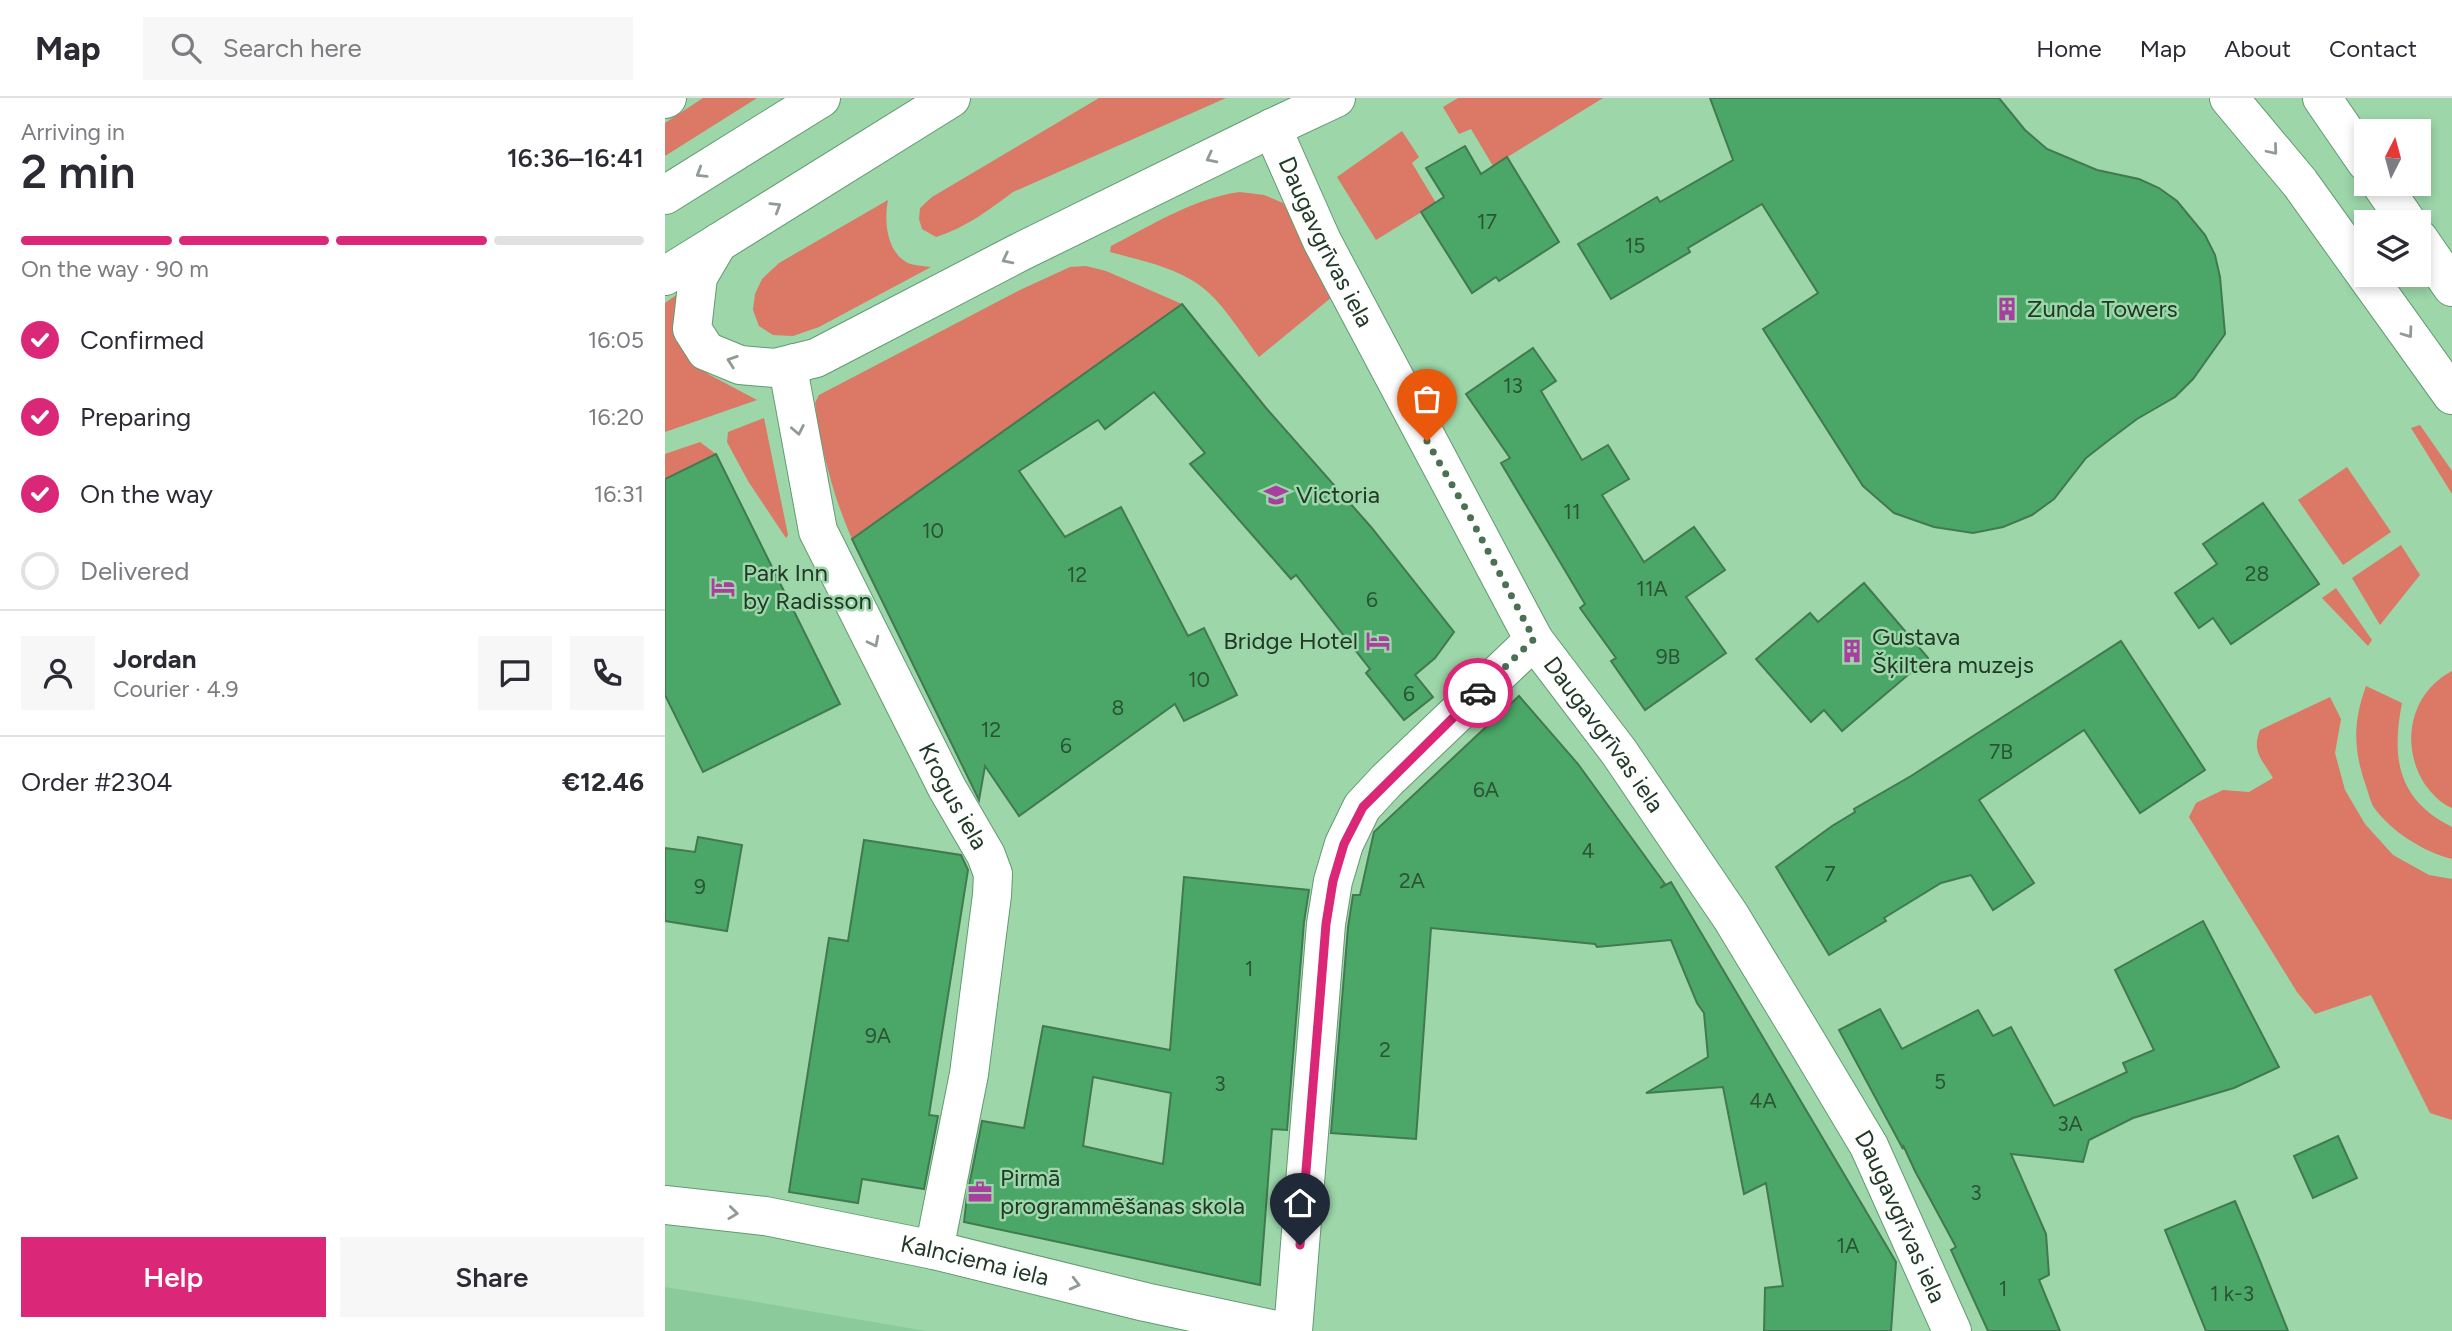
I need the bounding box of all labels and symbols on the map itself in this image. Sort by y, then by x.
north arrow [2354,119,2431,196]
one-way arrow [2265,142,2277,155]
one-way arrow [1206,150,1218,164]
street label: Daugavgrīvas iela [1273,152,1380,332]
one-way arrow [695,165,708,178]
one-way arrow [768,202,781,215]
house number: 17 [1477,209,1497,234]
house number: 15 [1625,233,1645,258]
one-way arrow [1002,251,1014,264]
place label: Zunda Towers [2027,294,2178,323]
building icon: Zunda Towers [1993,295,2021,323]
one-way arrow [2399,325,2412,338]
one-way arrow [727,355,739,369]
pin [1397,369,1457,441]
house number: 13 [1503,373,1523,398]
one-way arrow [790,424,805,436]
place label: Victoria [1296,480,1380,509]
school or university icon: Victoria [1262,481,1290,509]
house number: 11 [1563,499,1581,524]
house number: 10 [922,518,944,543]
place label: Park Inn by Radisson [743,558,872,615]
house number: 28 [2245,561,2269,586]
house number: 12 [1067,562,1087,587]
hotel icon: Park Inn by Radisson [709,573,737,601]
house number: 11A [1636,576,1668,601]
house number: 6 [1366,587,1378,612]
place label: Gustava Šķiltera muzejs [1872,622,2034,679]
place label: Bridge Hotel [1223,626,1358,655]
hotel icon: Bridge Hotel [1364,627,1392,655]
one-way arrow [865,635,879,647]
building icon: Gustava Šķiltera muzejs [1838,637,1866,665]
house number: 9B [1656,644,1680,669]
street label: Daugavgrīvas iela [1538,650,1671,818]
courier [1443,658,1513,728]
house number: 10 [1188,667,1210,692]
house number: 6 [1403,681,1415,706]
house number: 8 [1112,695,1124,720]
house number: 12 [981,717,1001,742]
house number: 6 [1060,733,1072,758]
street label: Krogus iela [913,738,995,855]
house number: 7B [1989,739,2013,764]
house number: 6A [1473,777,1499,802]
house number: 4 [1581,838,1595,863]
house number: 7 [1824,861,1836,886]
house number: 2A [1399,868,1425,893]
house number: 9 [694,874,706,899]
house number: 1 [1245,956,1253,981]
house number: 9A [865,1023,891,1048]
house number: 2 [1379,1037,1391,1062]
house number: 5 [1934,1069,1946,1094]
house number: 3 [1214,1071,1226,1096]
house number: 4A [1749,1088,1777,1113]
house number: 3A [2057,1111,2083,1136]
street label: Daugavgrīvas iela [1849,1125,1952,1307]
place label: Pirmā programmēšanas skola [1000,1163,1245,1220]
pin [1270,1173,1330,1245]
office icon: Pirmā programmēšanas skola [966,1178,994,1206]
house number: 3 [1970,1180,1982,1205]
one-way arrow [727,1205,739,1220]
street label: Kalnciema iela [898,1229,1052,1292]
house number: 1A [1837,1233,1859,1258]
one-way arrow [1069,1276,1081,1291]
house number: 1 [1999,1276,2007,1301]
house number: 1 k-3 [2210,1281,2254,1306]

